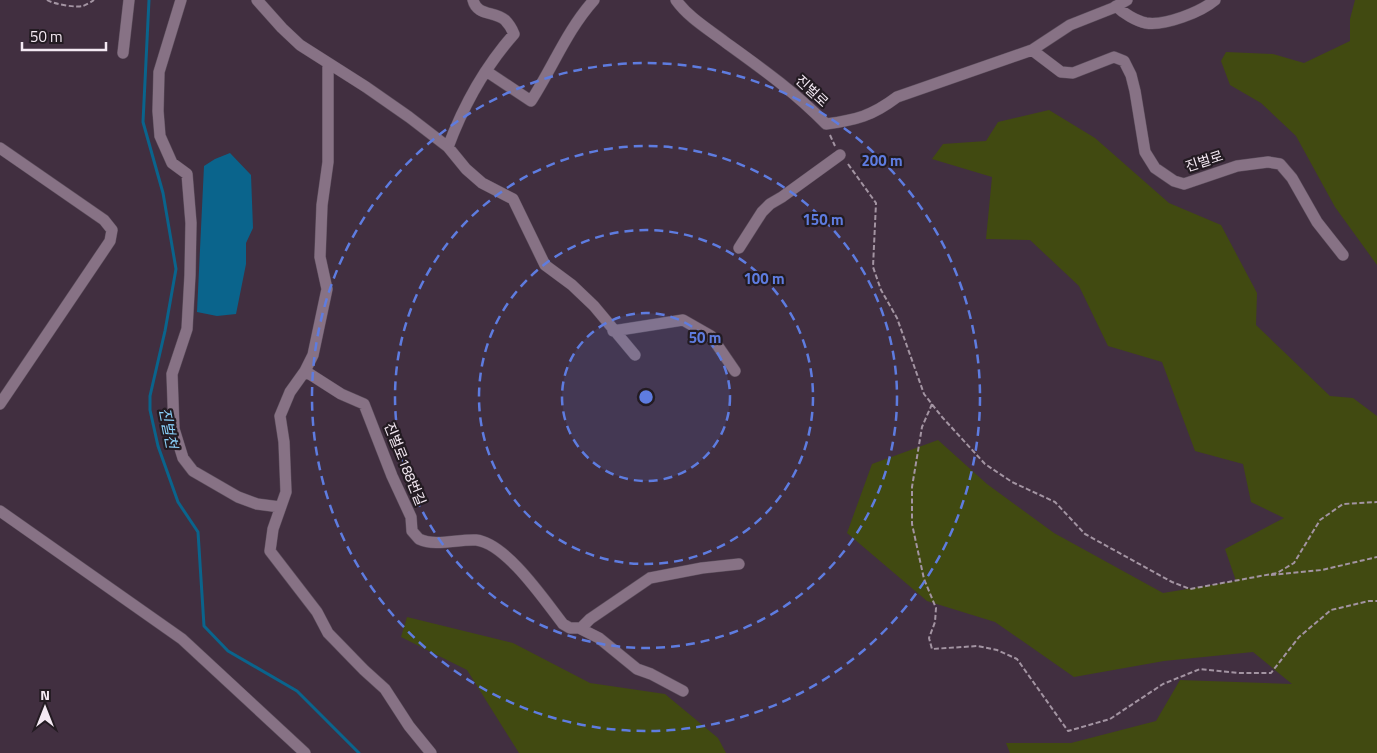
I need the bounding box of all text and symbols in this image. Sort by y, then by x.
scale bar [22,20,106,52]
text: 50 m [30,25,63,48]
street label: 진벌로 [791,70,834,112]
street label: 진벌로 [1182,145,1226,176]
text: 200 m [861,149,903,172]
text: 150 m [802,208,844,231]
text: 100 m [743,267,785,290]
text: 50 m [689,326,721,349]
centre of rings [637,388,655,406]
water label: 진벌천 [153,405,184,453]
street label: 진벌로188번길 [379,419,432,509]
north arrow [20,683,70,733]
text: N [40,684,50,705]

